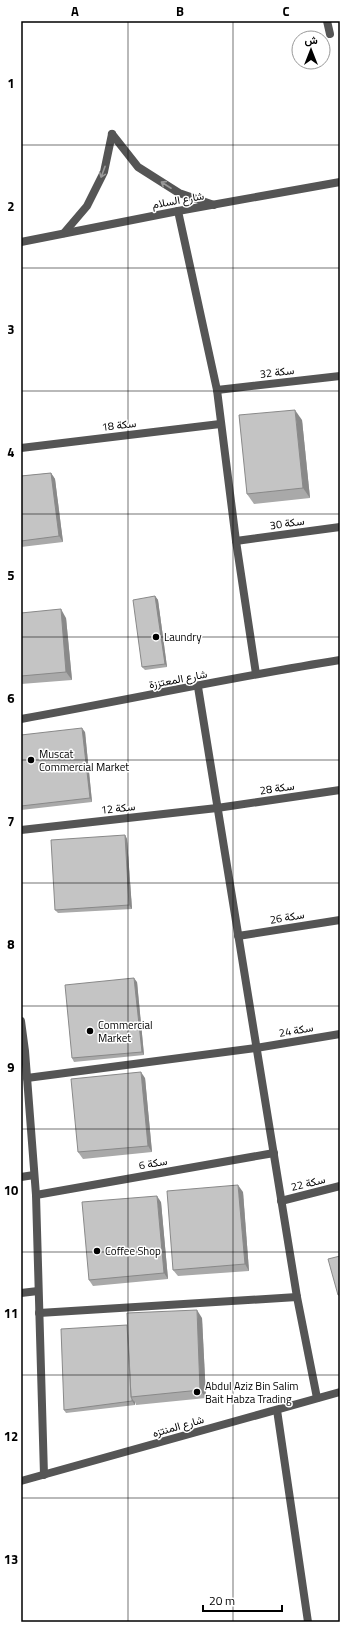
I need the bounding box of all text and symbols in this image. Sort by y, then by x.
text: A [71,1,79,21]
text: B [176,1,184,21]
text: C [282,1,290,21]
north arrow [291,30,331,70]
text: ش [304,32,318,48]
text: 1 [7,73,15,93]
one-way arrow [99,166,106,179]
one-way arrow [160,180,171,189]
street label: شارع السلام [151,187,206,212]
text: 2 [7,196,15,216]
text: 3 [7,319,15,339]
street label: سكة 32 [259,362,296,382]
street label: سكة 18 [101,415,138,435]
text: 4 [7,442,15,462]
street label: سكة 30 [269,513,306,533]
text: 5 [7,565,15,585]
place label: Laundry [164,629,202,645]
marker: Laundry [151,632,161,642]
street label: شارع المعتززة [147,665,209,692]
text: 6 [7,688,15,708]
place label: Muscat Commercial Market [39,746,129,775]
marker: Muscat Commercial Market [26,755,36,765]
street label: سكة 28 [259,778,296,798]
street label: سكة 12 [100,798,136,818]
text: 7 [7,811,15,831]
street label: سكة 26 [269,906,306,928]
text: 8 [7,934,15,954]
place label: Commercial Market [98,1017,153,1046]
street label: سكة 24 [277,1019,315,1041]
marker: Commercial Market [85,1026,95,1036]
text: 9 [7,1057,15,1077]
street label: سكة 6 [138,1153,169,1173]
street label: سكة 22 [289,1171,327,1195]
text: 10 [4,1180,18,1200]
place label: Coffee Shop [105,1243,161,1259]
marker: Coffee Shop [92,1246,102,1256]
text: 11 [4,1303,18,1323]
place label: Abdul Aziz Bin Salim Bait Habza Trading [205,1378,299,1407]
marker: Abdul Aziz Bin Salim Bait Habza Trading [192,1387,202,1397]
street label: شارع المنتزه [150,1411,206,1441]
text: 12 [4,1426,18,1446]
text: 13 [4,1549,18,1569]
scale bar [203,1587,282,1613]
text: 20 m [209,1591,235,1610]

